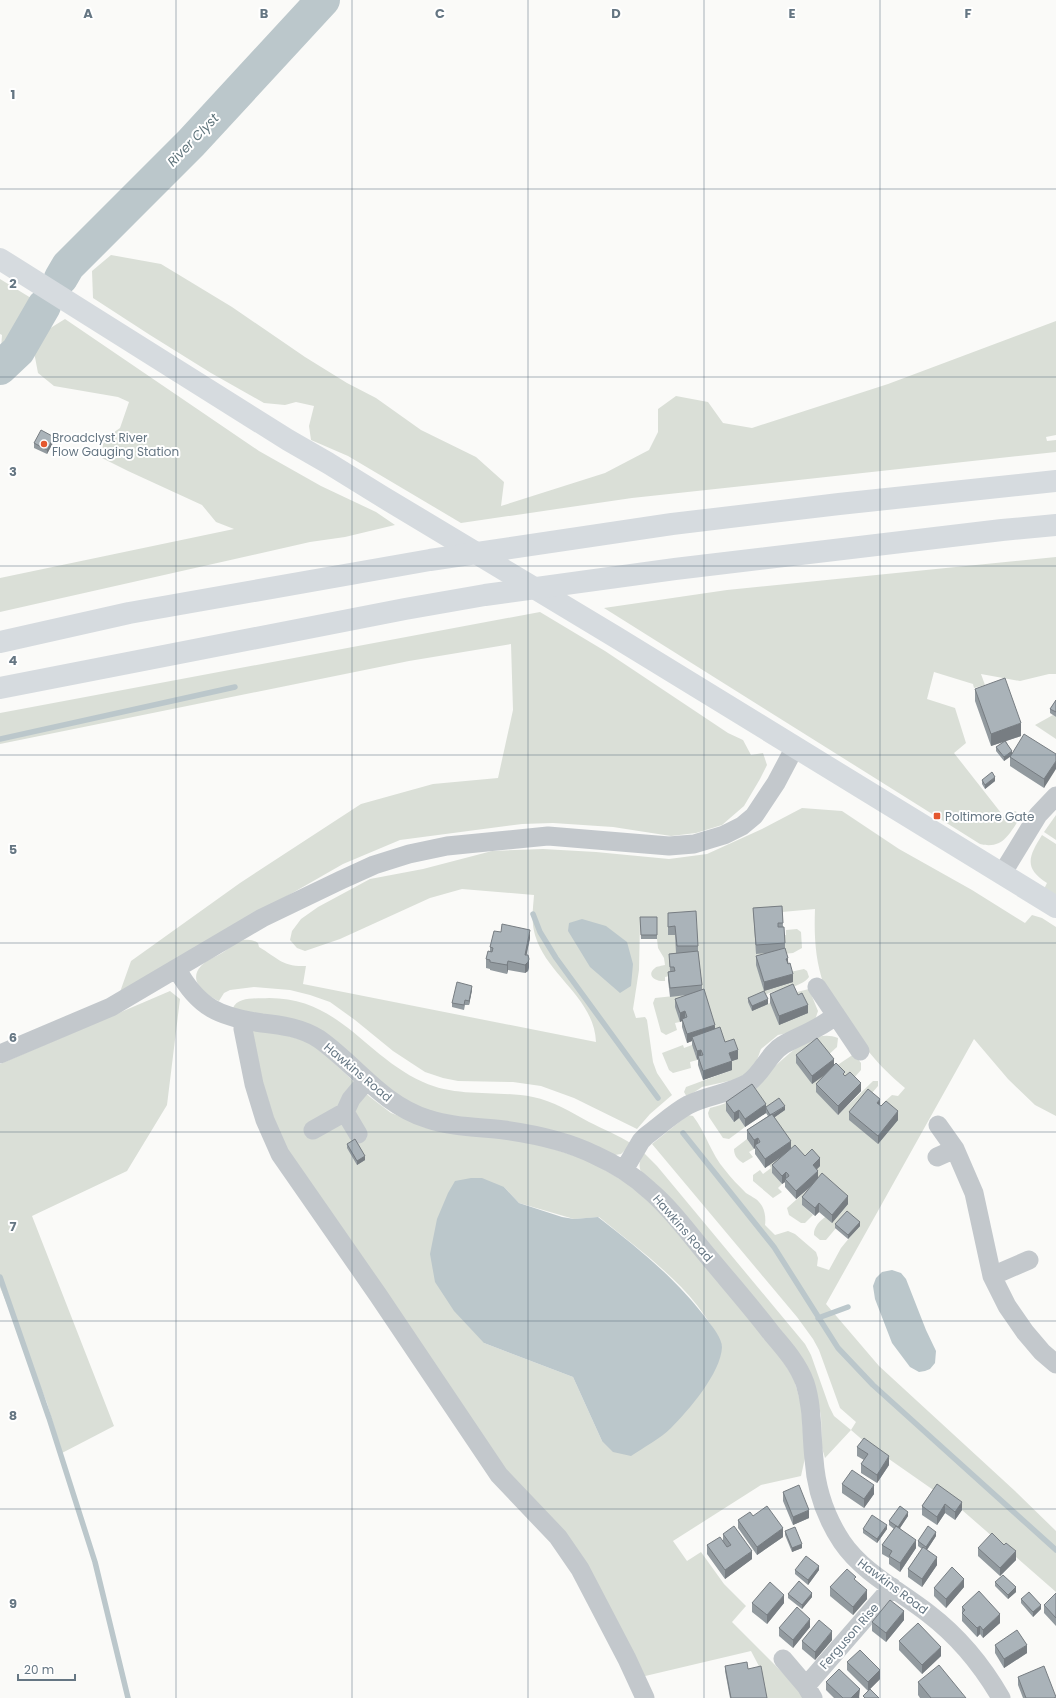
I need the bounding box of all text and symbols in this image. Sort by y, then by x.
text: A [83,4,93,23]
text: B [260,4,269,23]
text: C [435,4,445,23]
text: D [611,4,621,23]
text: E [788,4,796,23]
text: F [964,4,972,23]
text: 1 [11,85,15,104]
water label: River Clyst [163,109,223,171]
text: 2 [9,274,17,293]
place label: Broadclyst River Flow Gauging Station [52,429,179,460]
marker: Broadclyst River Flow Gauging Station [39,439,49,449]
text: 3 [9,462,17,481]
text: 4 [9,651,18,670]
place label: Poltimore Gate [945,808,1034,825]
marker: Poltimore Gate [932,811,942,821]
text: 5 [9,840,17,859]
text: 6 [9,1028,17,1047]
street label: Hawkins Road [320,1039,396,1105]
street label: Hawkins Road [649,1191,717,1265]
text: 7 [10,1217,17,1236]
text: 8 [9,1406,17,1425]
street label: Hawkins Road [854,1554,932,1618]
text: 9 [9,1594,17,1613]
street label: Ferguson Rise [816,1599,882,1673]
scale bar [18,1656,75,1682]
text: 20 m [24,1661,54,1678]

